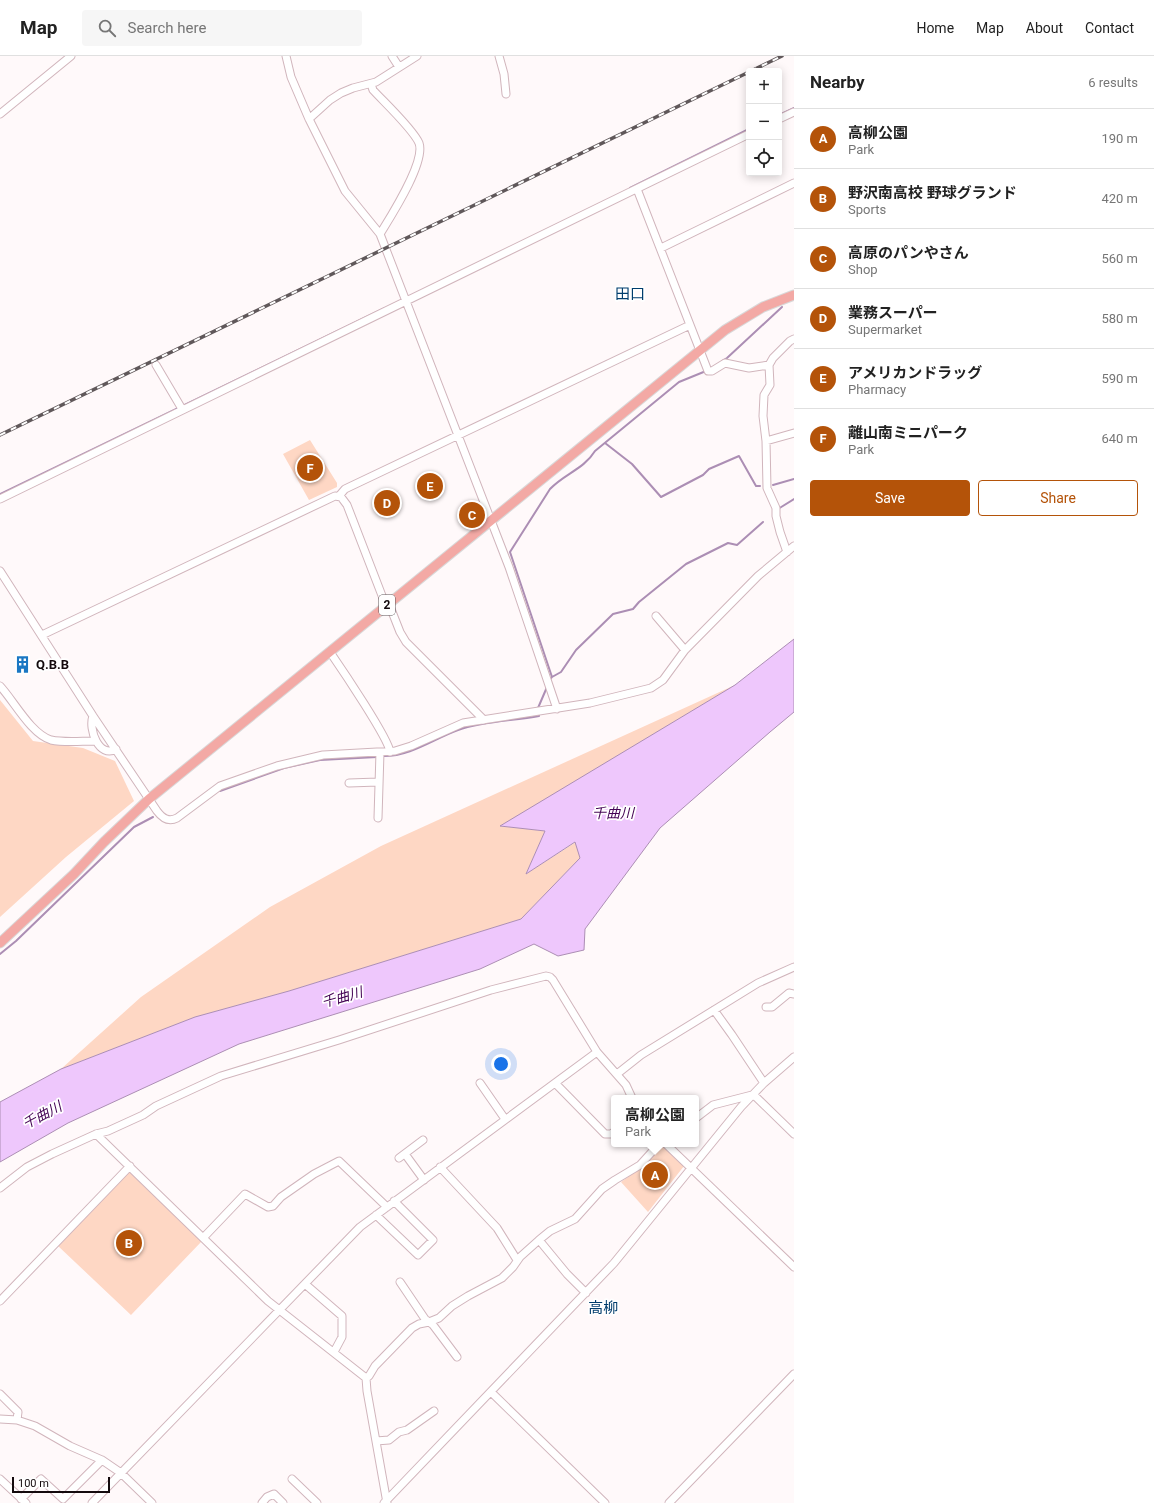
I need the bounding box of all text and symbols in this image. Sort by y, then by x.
search box [82,10,362,46]
text: Map [20,16,58,39]
icon: search [96,17,118,39]
text: Search here [128,19,206,37]
text: Home [916,20,954,36]
text: Map [976,20,1004,36]
text: About [1026,20,1063,36]
text: Contact [1085,20,1134,36]
map controls [746,68,782,176]
button: + [746,68,782,104]
text: Nearby [810,72,865,92]
text: 6 results [1088,75,1138,90]
button: − [746,104,782,140]
text: 高柳公園 [848,124,908,142]
text: A [819,131,827,146]
text: 190 m [1101,131,1138,146]
button: locate [746,140,782,176]
text: Park [848,142,874,157]
text: 野沢南高校 野球グランド [848,184,1017,202]
text: B [819,191,827,206]
text: 420 m [1101,191,1138,206]
text: Sports [848,202,886,217]
text: 高原のパンやさん [848,244,969,262]
text: C [819,251,827,266]
text: 560 m [1101,251,1138,266]
text: Shop [848,262,878,277]
district label: 田口 [615,285,645,303]
text: 業務スーパー [848,304,938,322]
text: D [819,311,827,326]
text: 580 m [1101,311,1138,326]
text: Supermarket [848,322,922,337]
text: アメリカンドラッグ [848,364,982,382]
text: E [819,371,827,386]
text: 590 m [1101,371,1138,386]
text: Pharmacy [848,382,906,397]
text: 離山南ミニパーク [848,424,968,442]
text: F [819,431,827,446]
text: 640 m [1101,431,1138,446]
text: Park [848,442,874,457]
pin: F [297,453,323,483]
pin: E [417,471,443,501]
button: Save [810,480,970,516]
button: Share [978,480,1138,516]
pin: D [374,488,400,518]
pin: C [459,500,485,530]
road number: 2 [379,595,395,615]
building icon: Q.B.B [13,654,33,674]
place label: Q.B.B [36,657,69,672]
water label: 千曲川 [592,805,636,821]
water label: 千曲川 [320,983,366,1010]
your location [491,1054,511,1074]
popup [611,1095,699,1147]
water label: 千曲川 [20,1097,66,1132]
text: 高柳公園 [625,1106,685,1124]
text: Park [625,1124,651,1139]
pin: A [642,1160,668,1190]
pin: B [116,1228,142,1258]
district label: 高柳 [588,1299,618,1317]
scale bar [12,1475,110,1494]
text: 100 m [18,1477,49,1490]

